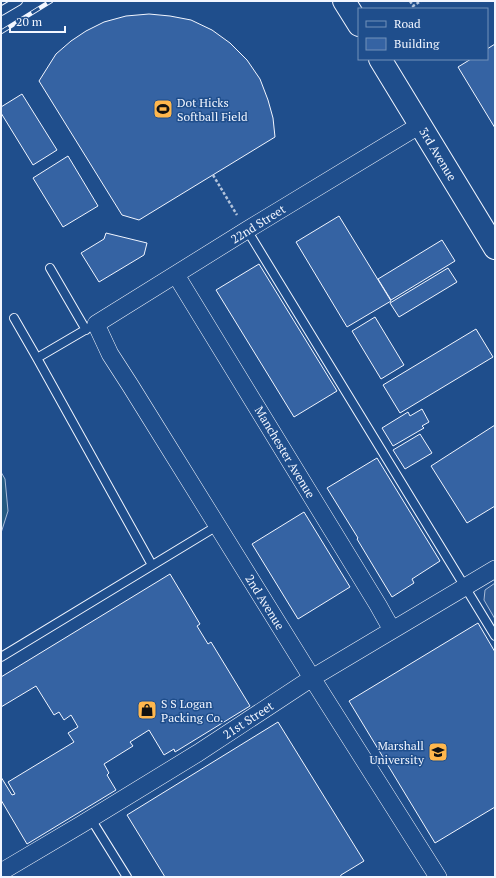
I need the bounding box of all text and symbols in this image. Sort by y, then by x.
scale bar [10,8,65,34]
legend [358,8,488,60]
text: 20 m [16,14,43,29]
text: Road [394,16,421,31]
text: Building [394,36,440,51]
place label: Dot Hicks Softball Field [177,95,248,124]
sports icon: Dot Hicks Softball Field [152,98,174,120]
street label: 3rd Avenue [416,125,460,183]
street label: 22nd Street [228,201,289,247]
street label: Manchester Avenue [252,403,318,501]
street label: 2nd Avenue [242,572,288,632]
place label: S S Logan Packing Co. [161,696,223,725]
street label: 21st Street [220,698,277,742]
shop icon: S S Logan Packing Co. [136,699,158,721]
place label: Marshall University [369,738,425,767]
school or university icon: Marshall University [427,741,449,763]

